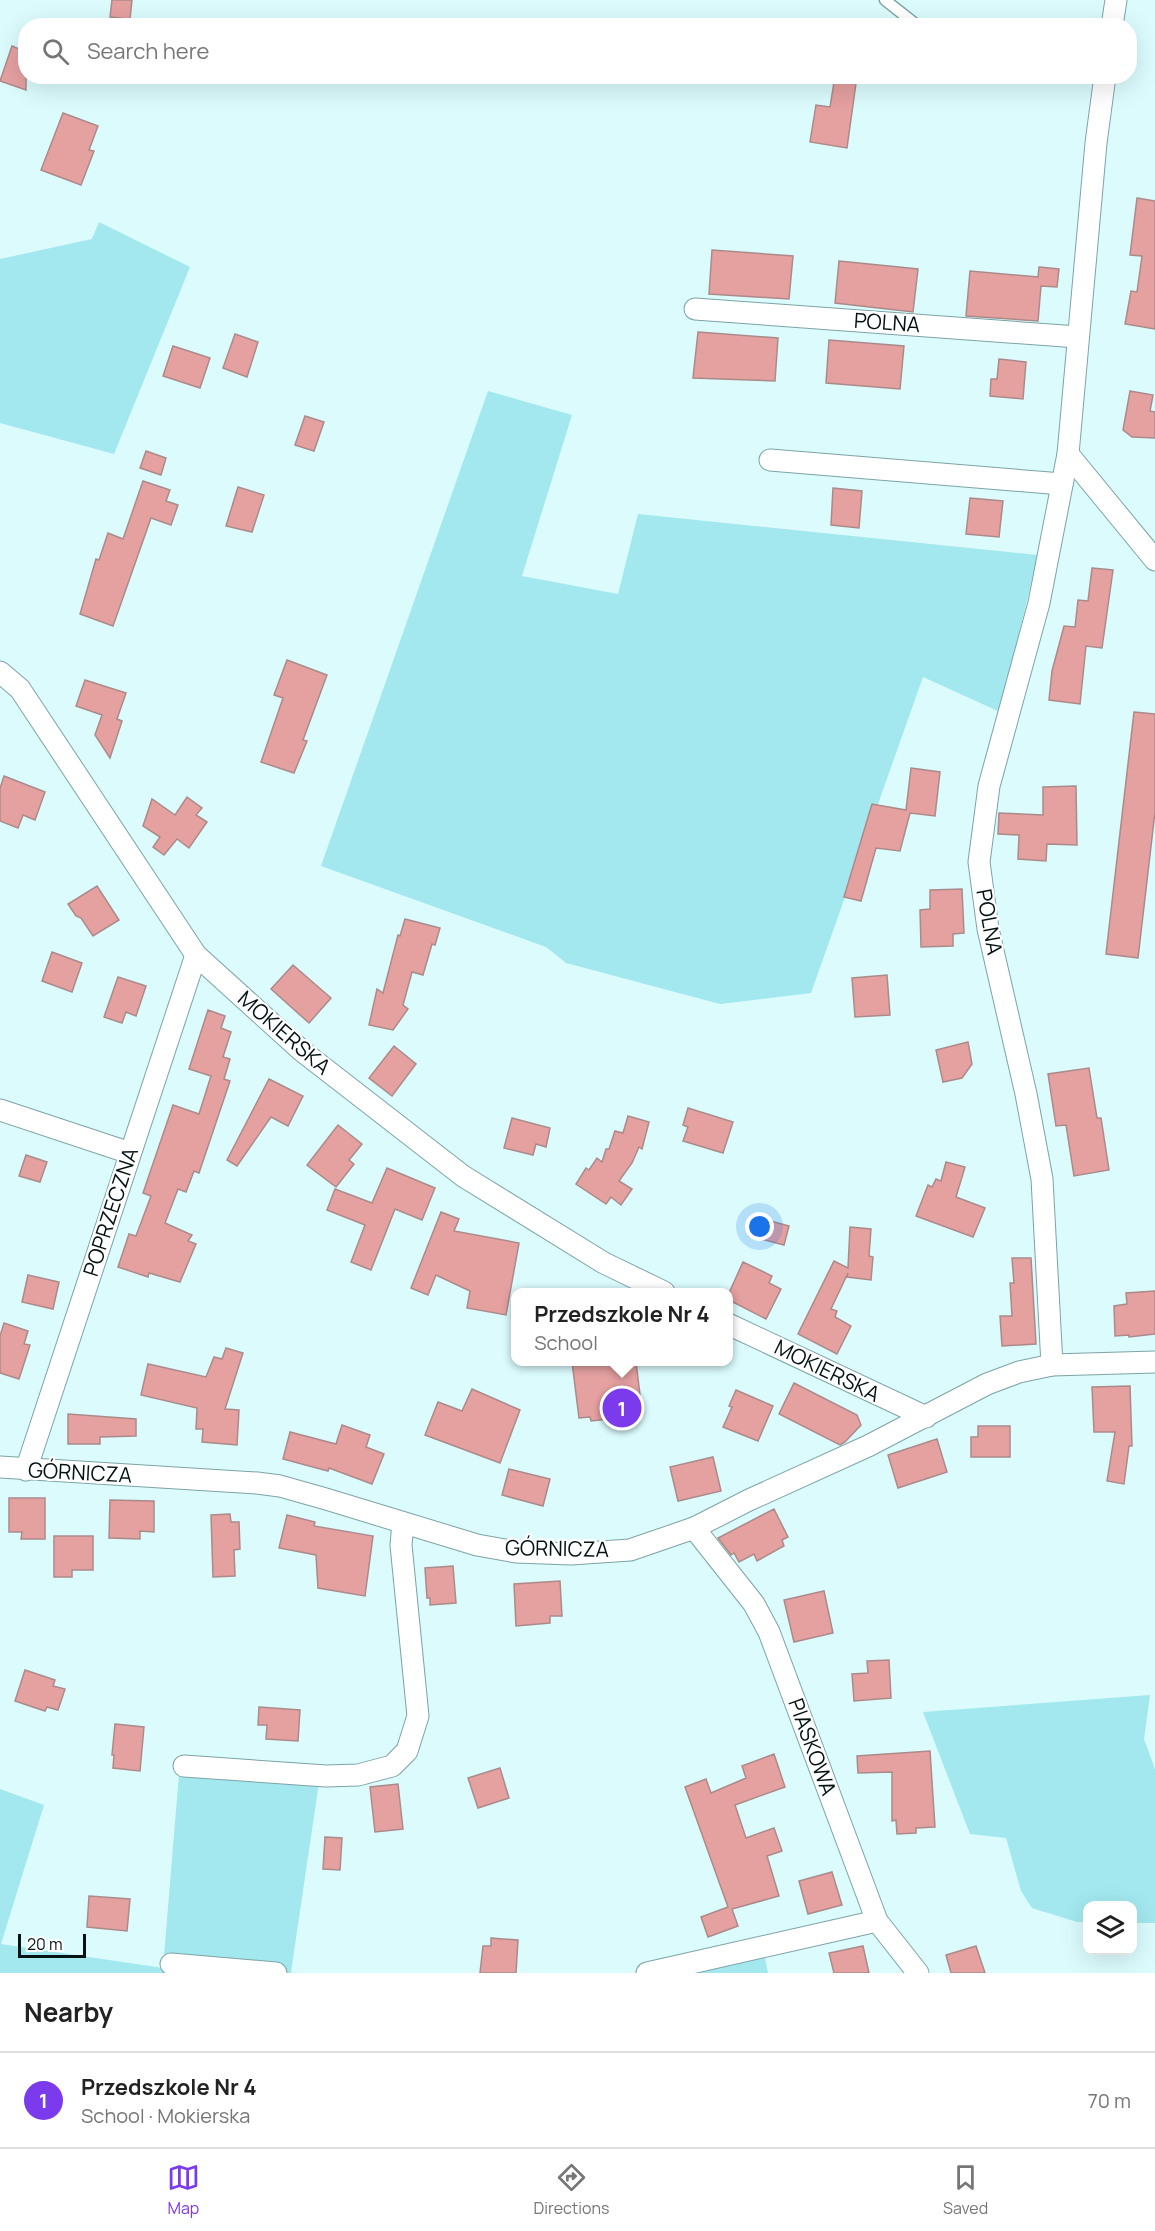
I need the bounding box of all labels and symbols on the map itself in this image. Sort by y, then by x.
street label: POLNA [853,306,921,338]
street label: POLNA [970,887,1010,957]
street label: MOKIERSKA [232,984,337,1080]
street label: POPRZECZNA [76,1144,144,1280]
your location [745,1212,774,1241]
street label: MOKIERSKA [770,1333,885,1408]
pin: 1 [602,1386,642,1430]
street label: GÓRNICZA [28,1455,133,1489]
street label: GÓRNICZA [505,1533,609,1563]
street label: PIASKOWA [782,1694,843,1799]
scale bar [18,1931,86,1958]

